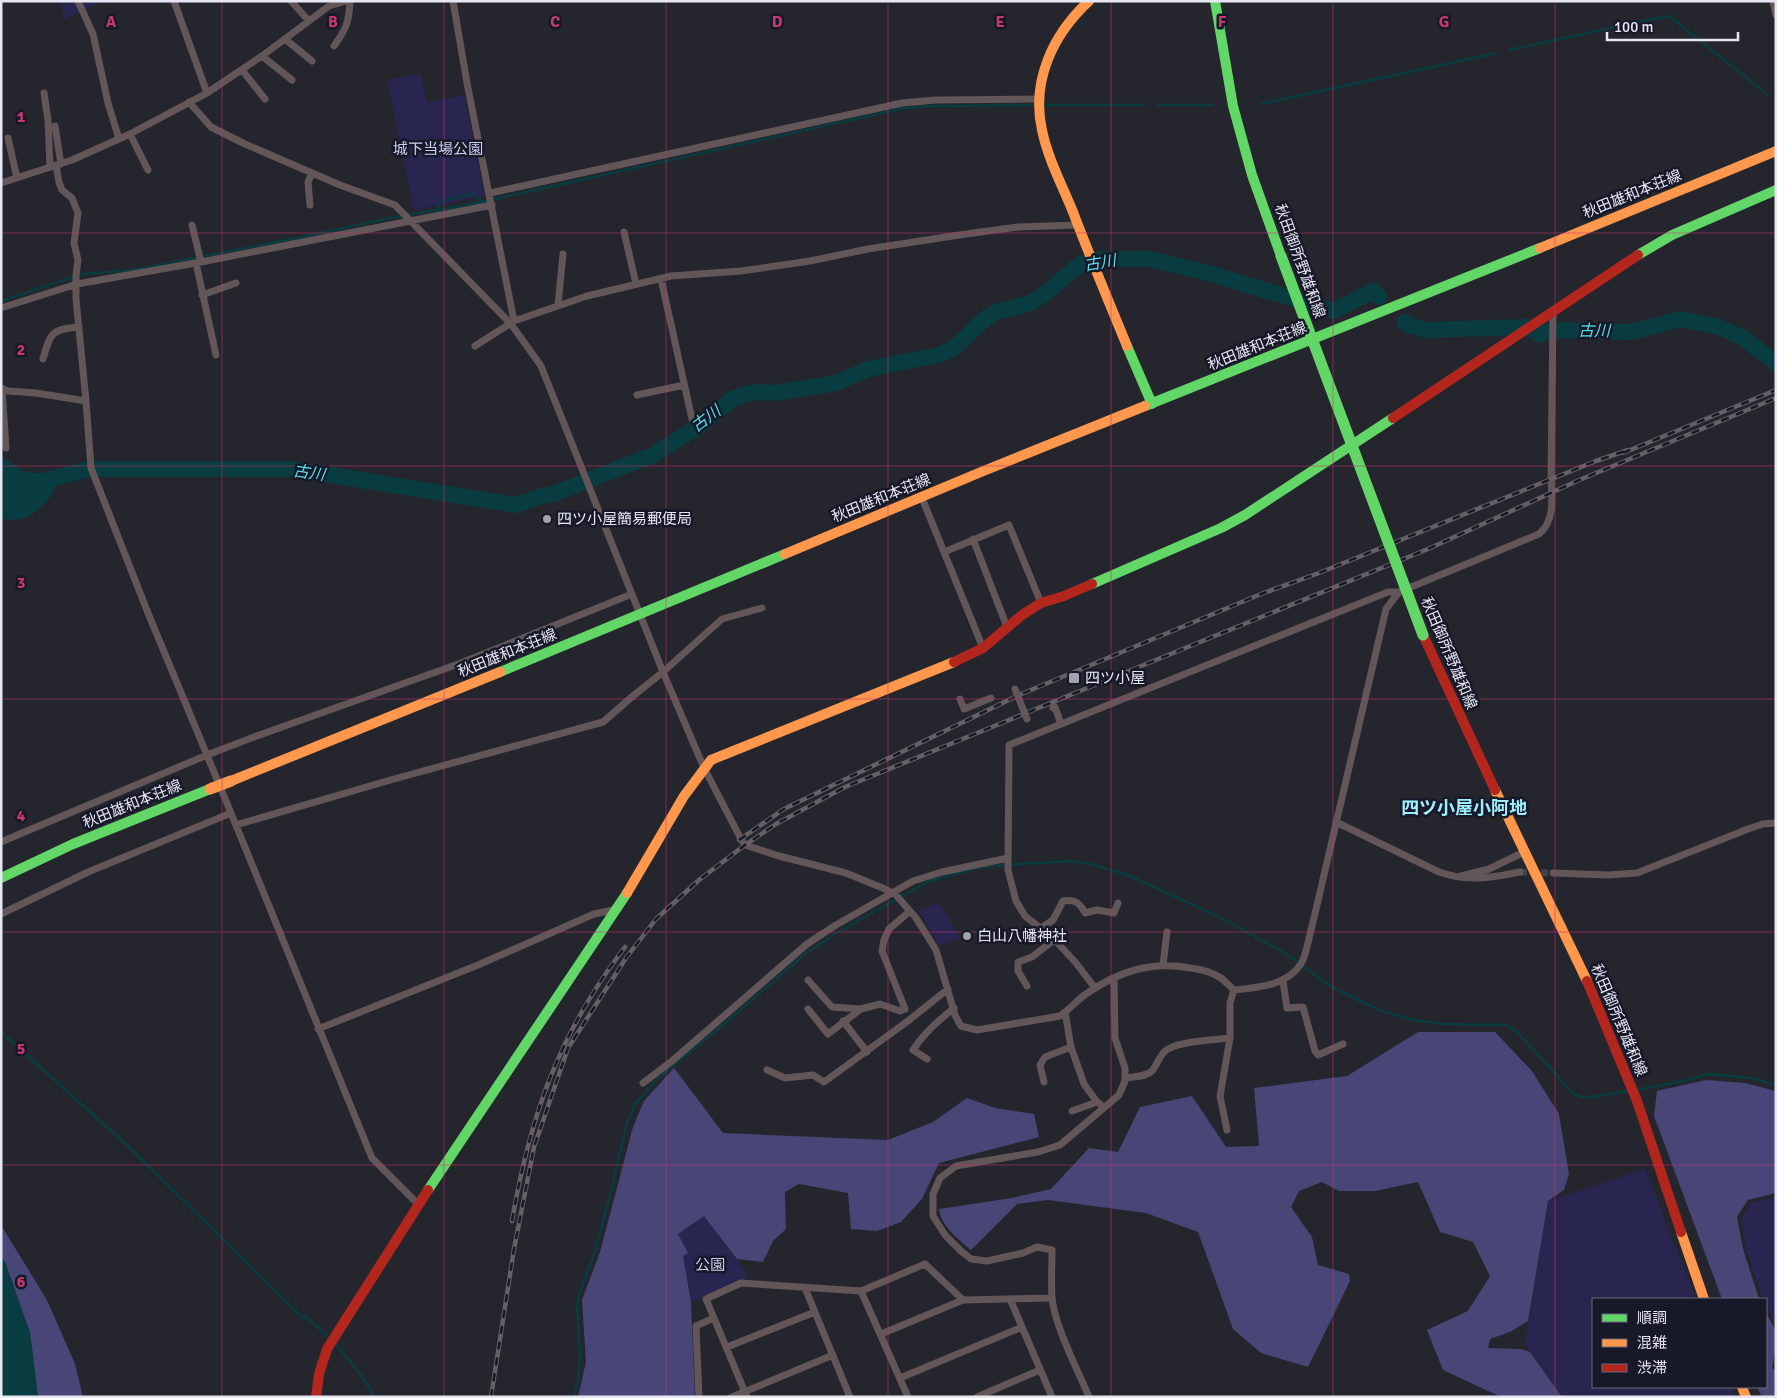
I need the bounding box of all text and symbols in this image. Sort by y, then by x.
scale bar [1607,10,1738,42]
text: A [106,12,117,32]
text: B [328,12,338,32]
text: C [550,12,560,32]
text: D [772,12,783,32]
text: E [995,12,1005,32]
text: F [1218,12,1227,32]
text: G [1439,12,1449,32]
text: 100 m [1614,18,1654,36]
text: 1 [17,107,26,127]
park label: 城下当場公園 [393,140,483,158]
street label: 秋田雄和本荘線 [1580,166,1684,222]
street label: 秋田御所野雄和線 [1271,202,1329,320]
water label: 古川 [1083,250,1119,275]
street label: 秋田雄和本荘線 [1205,318,1309,374]
water label: 古川 [1578,321,1612,341]
text: 2 [17,340,25,360]
water label: 古川 [687,400,726,437]
water label: 古川 [292,461,328,485]
street label: 秋田雄和本荘線 [829,470,933,526]
place label: 四ツ小屋簡易郵便局 [557,510,692,528]
marker: 四ツ小屋簡易郵便局 [541,513,553,525]
text: 3 [17,573,25,593]
street label: 秋田御所野雄和線 [1417,594,1481,712]
street label: 秋田雄和本荘線 [455,625,559,681]
place label: 四ツ小屋 [1085,669,1145,687]
marker: 四ツ小屋 [1067,671,1081,685]
street label: 秋田雄和本荘線 [80,776,184,832]
district label: 四ツ小屋小阿地 [1401,797,1527,819]
text: 4 [17,806,26,826]
place label: 白山八幡神社 [977,927,1067,945]
marker: 白山八幡神社 [961,930,973,942]
street label: 秋田御所野雄和線 [1587,961,1651,1079]
text: 5 [17,1039,25,1059]
park label: 公園 [695,1256,725,1274]
text: 6 [17,1272,26,1292]
legend [1592,1298,1767,1388]
text: 順調 [1637,1309,1667,1327]
text: 混雑 [1637,1334,1667,1352]
text: 渋滞 [1637,1359,1667,1377]

